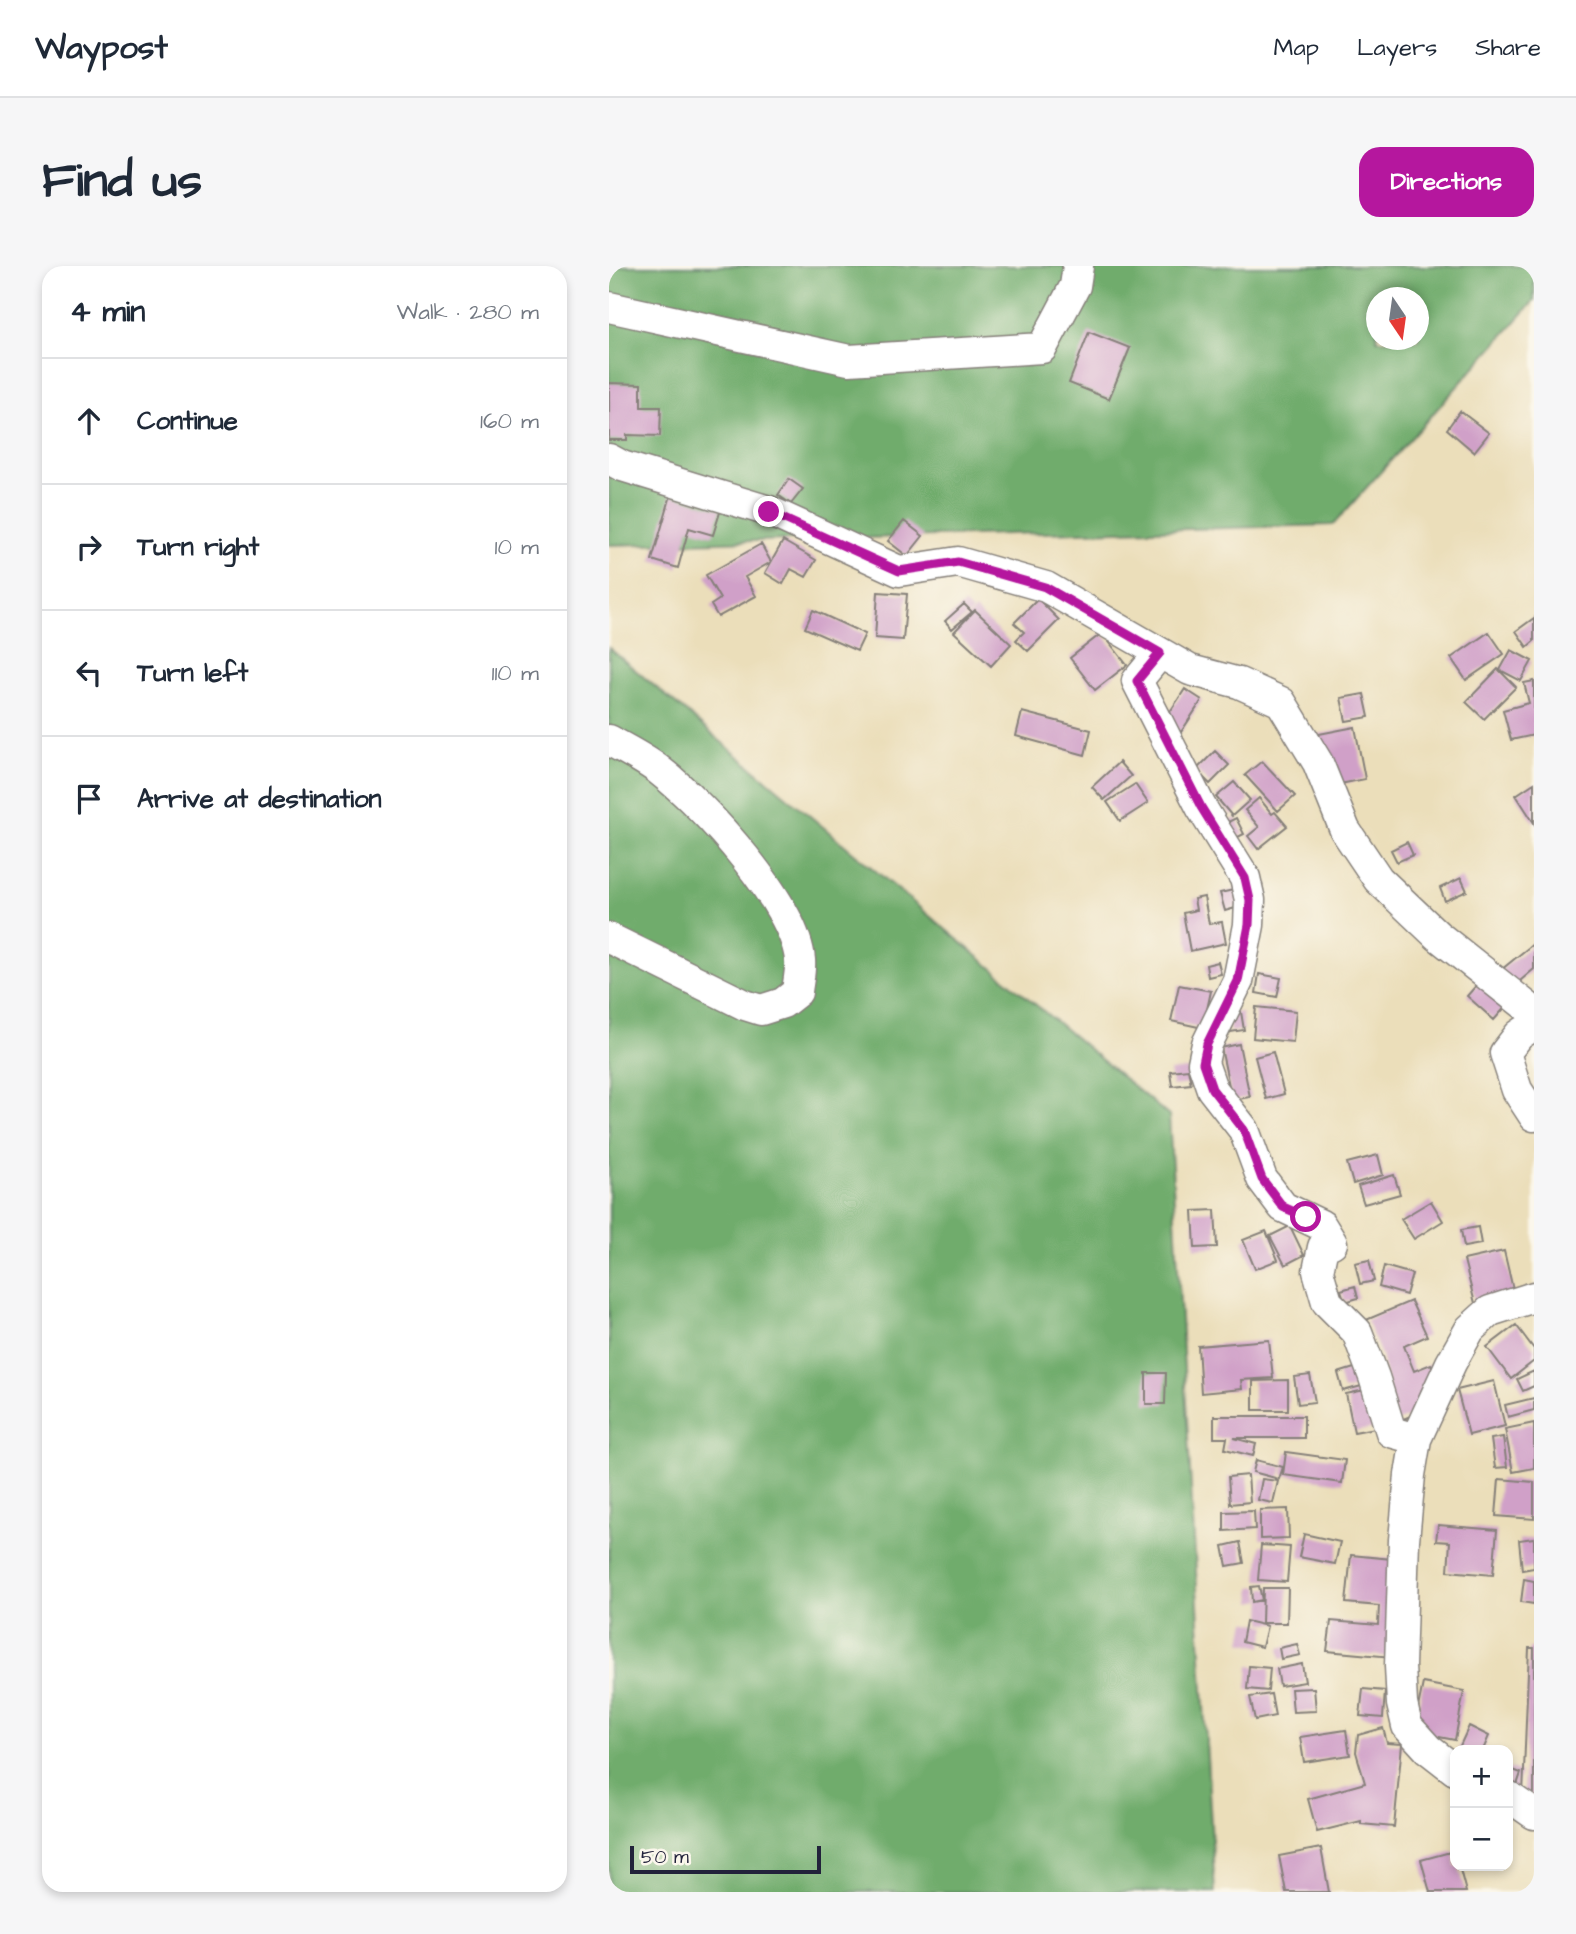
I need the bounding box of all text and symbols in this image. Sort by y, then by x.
text: Waypost [35,25,168,71]
text: Map [1274,31,1319,65]
text: Layers [1357,31,1437,65]
text: Share [1475,31,1541,65]
button: Directions [1359,147,1534,217]
text: Find us [42,148,202,216]
north arrow [1366,287,1429,350]
text: 4 min [70,291,145,333]
text: Walk · 280 m [397,296,539,328]
icon: ahead [70,402,108,440]
text: Continue [137,403,238,439]
text: 160 m [480,405,539,437]
route end [753,496,784,527]
icon: right [70,528,108,566]
text: Turn right [137,529,259,565]
text: 10 m [494,531,539,563]
icon: left [70,654,108,692]
text: Turn left [137,655,248,691]
text: 110 m [491,657,539,689]
icon: arrive [70,780,108,818]
text: Arrive at destination [137,781,382,817]
route start [1290,1201,1321,1232]
map controls [1450,1745,1513,1871]
button: + [1450,1745,1513,1808]
button: − [1450,1808,1513,1871]
scale bar [630,1843,821,1875]
text: 50 m [641,1844,689,1871]

